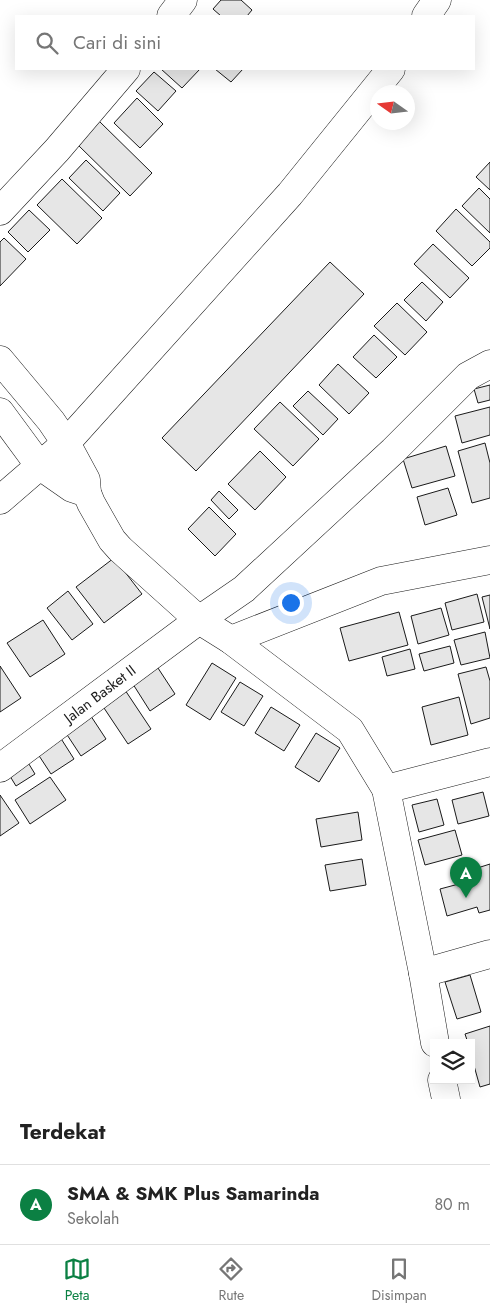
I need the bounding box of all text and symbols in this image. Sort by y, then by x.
search box [15,15,475,70]
icon: search [33,29,61,57]
text: Cari di sini [73,29,161,56]
north arrow [370,85,415,130]
your location [278,590,304,616]
street label: Jalan Basket II [58,660,141,730]
pin: A [450,857,482,898]
map controls [430,1039,475,1084]
button: layers [430,1039,475,1084]
text: Terdekat [20,1117,105,1147]
text: SMA & SMK Plus Samarinda [67,1180,319,1207]
text: A [30,1193,42,1216]
text: 80 m [434,1193,470,1216]
text: Sekolah [67,1207,119,1230]
tab: Peta [63,1255,91,1305]
tab: Rute [217,1255,245,1305]
tab: Disimpan [371,1255,427,1305]

